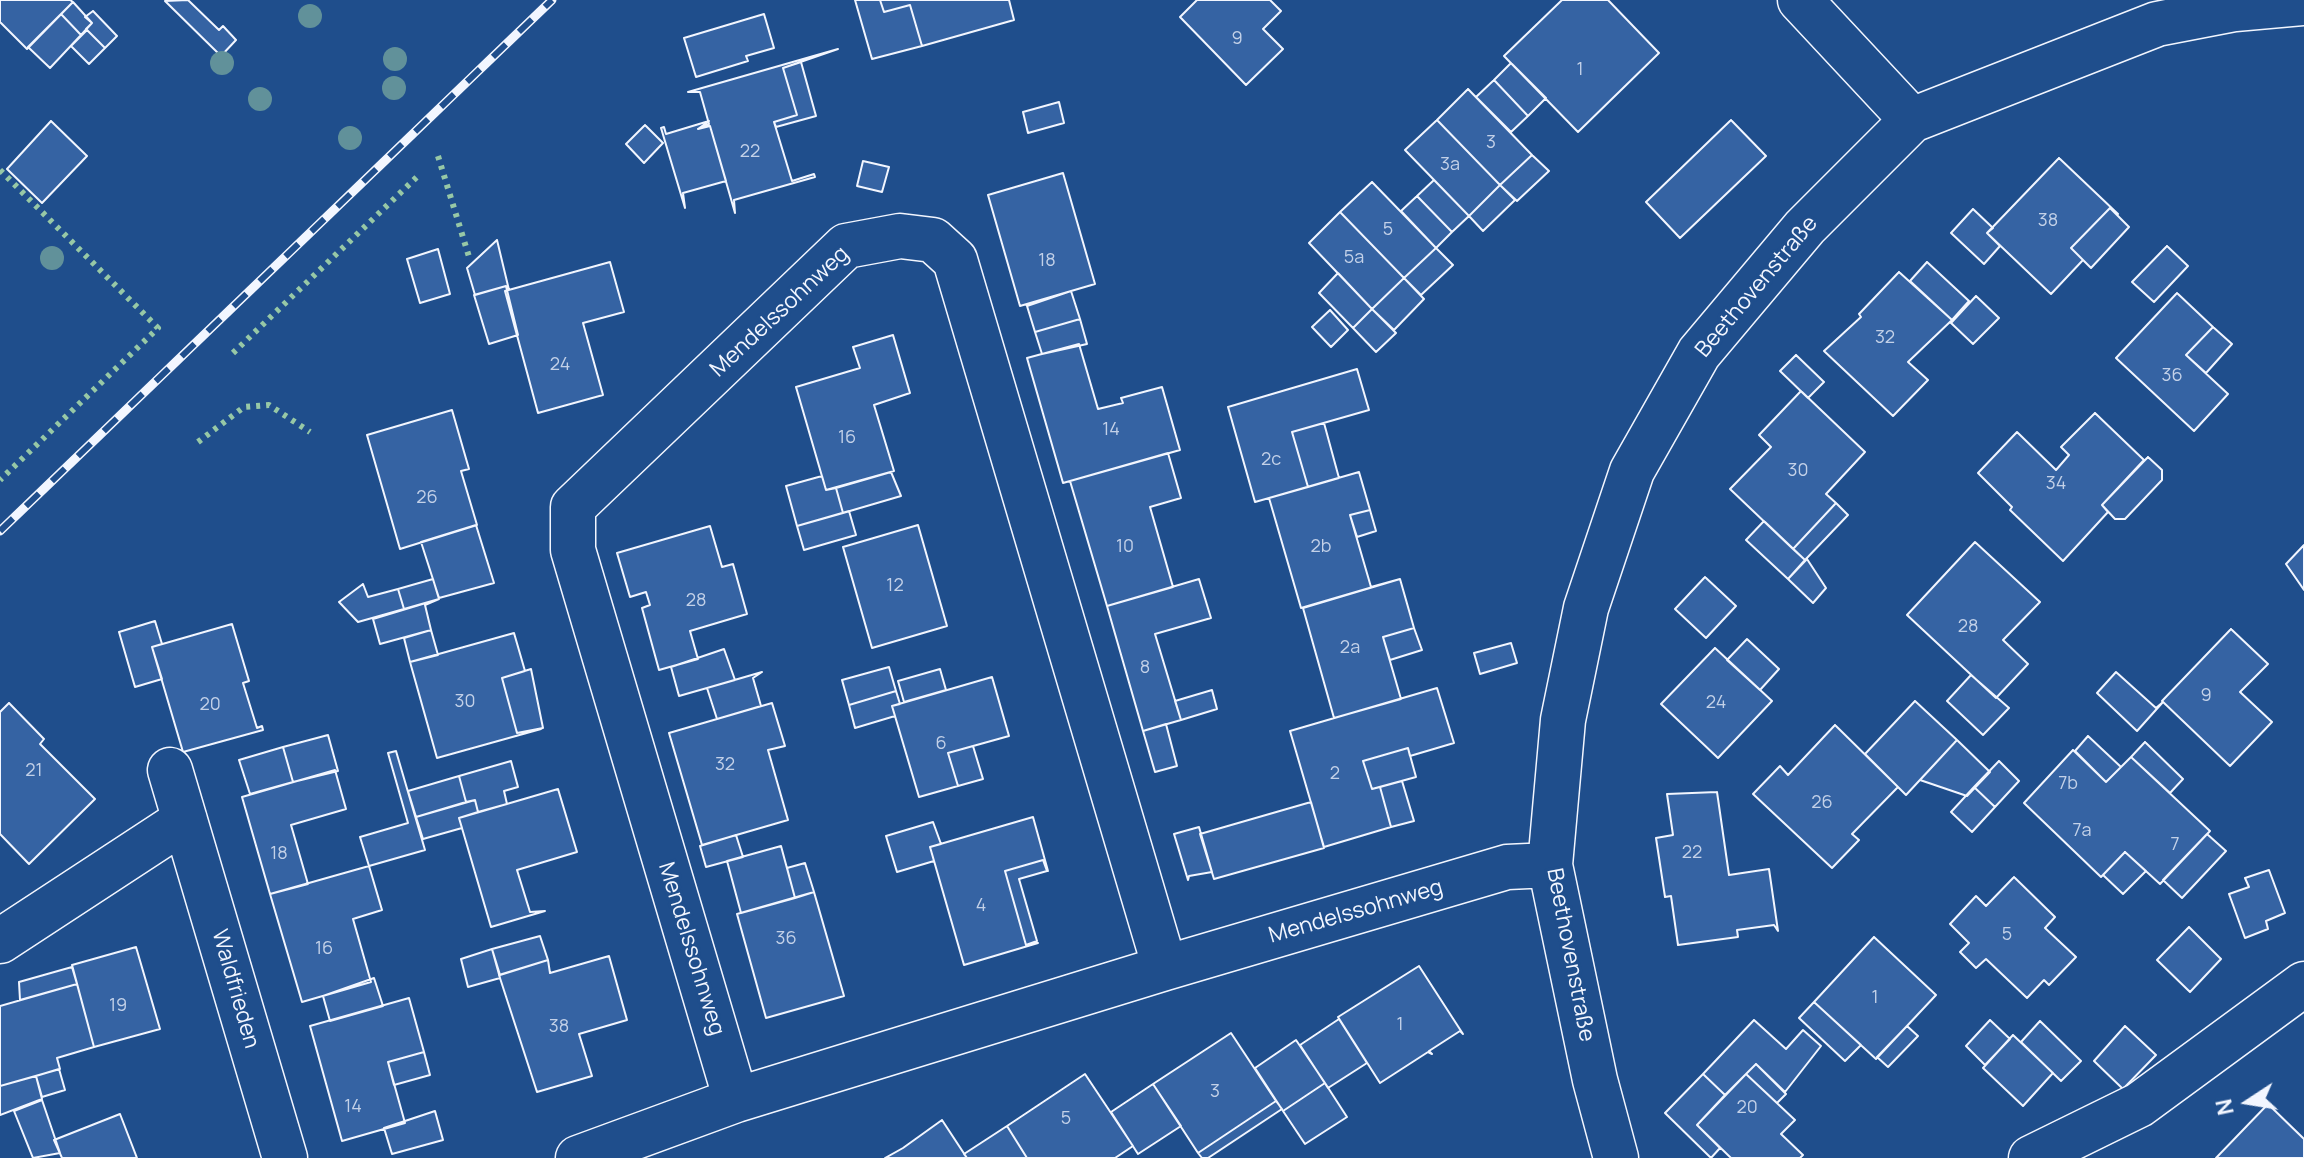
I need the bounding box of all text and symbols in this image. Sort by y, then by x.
house number: 9 [1231,28,1243,50]
house number: 1 [1576,59,1584,81]
house number: 3 [1486,132,1496,154]
house number: 22 [740,141,760,163]
house number: 3a [1440,154,1460,176]
house number: 38 [2038,210,2058,232]
street label: Beethovenstraße [1690,211,1824,363]
house number: 5 [1383,219,1393,241]
street label: Mendelssohnweg [705,241,855,383]
house number: 5a [1344,247,1364,269]
house number: 18 [1038,250,1056,272]
house number: 32 [1875,327,1895,349]
house number: 24 [550,354,570,376]
house number: 36 [2161,365,2183,387]
house number: 14 [1102,419,1120,441]
house number: 16 [838,427,856,449]
house number: 2c [1261,449,1281,471]
house number: 30 [1788,460,1808,482]
house number: 34 [2046,473,2066,495]
house number: 26 [416,487,438,509]
house number: 10 [1116,536,1134,558]
house number: 2b [1311,536,1331,558]
house number: 12 [886,575,904,597]
house number: 28 [686,590,706,612]
house number: 28 [1958,616,1978,638]
house number: 2a [1340,637,1360,659]
house number: 8 [1140,657,1150,679]
house number: 9 [2200,685,2212,707]
house number: 30 [455,691,475,713]
house number: 24 [1706,692,1726,714]
house number: 20 [199,694,221,716]
house number: 6 [935,733,947,755]
house number: 32 [715,754,735,776]
house number: 21 [25,760,43,782]
house number: 2 [1330,763,1340,785]
house number: 7b [2058,773,2078,795]
house number: 26 [1811,792,1833,814]
house number: 7a [2072,820,2092,842]
house number: 7 [2170,834,2180,856]
house number: 22 [1682,842,1702,864]
house number: 18 [270,843,288,865]
street label: Mendelssohnweg [652,859,730,1039]
street label: Beethovenstraße [1540,866,1600,1044]
street label: Mendelssohnweg [1266,875,1446,949]
house number: 4 [976,895,986,917]
house number: 5 [2002,924,2012,946]
street label: Waldfrieden [205,927,265,1051]
house number: 36 [775,928,797,950]
house number: 16 [315,938,333,960]
house number: 1 [1871,987,1879,1009]
house number: 19 [109,995,127,1017]
house number: 1 [1396,1014,1404,1036]
house number: 38 [549,1016,569,1038]
north arrow [2208,1062,2288,1142]
house number: 3 [1210,1081,1220,1103]
house number: 14 [344,1096,362,1118]
text: N [2208,1096,2241,1118]
house number: 20 [1736,1097,1758,1119]
house number: 5 [1061,1108,1071,1130]

